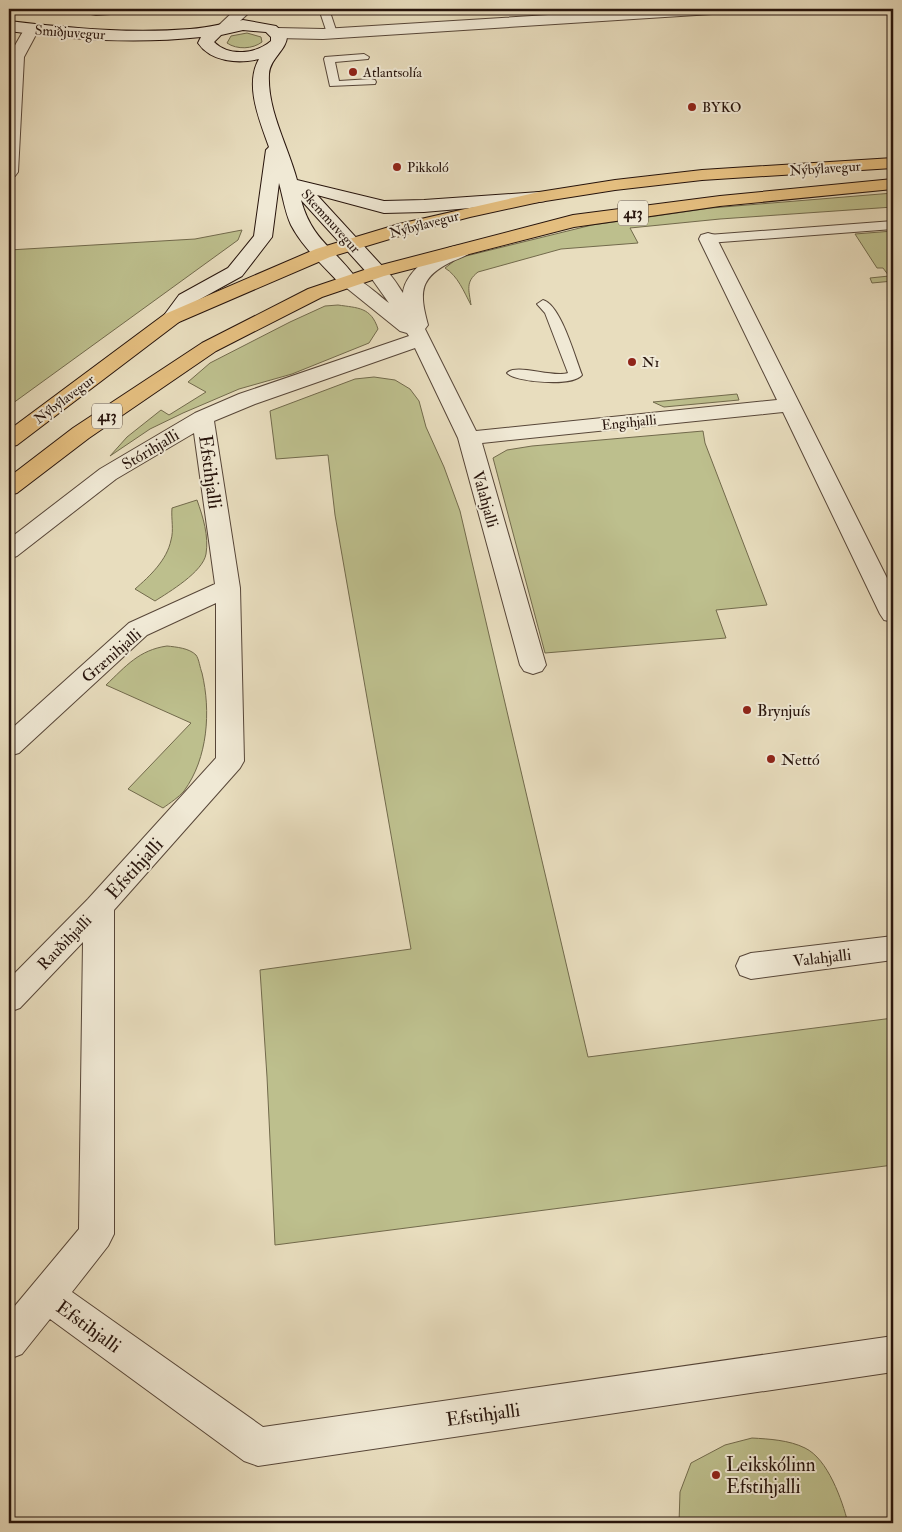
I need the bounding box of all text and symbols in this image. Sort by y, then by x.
street label: Smiðjuvegur [34,22,107,43]
place label: Atlantsolía [362,64,422,81]
marker: Atlantsolía [347,66,359,78]
place label: BYKO [702,99,741,116]
marker: BYKO [686,101,698,113]
street label: Nýbýlavegur [789,157,862,180]
place label: Pikkoló [407,159,449,176]
marker: Pikkoló [391,161,403,173]
street label: Skemmuvegur [297,186,364,257]
road number: 413 [618,200,648,226]
street label: Nýbýlavegur [387,207,462,243]
place label: N1 [642,354,660,371]
marker: N1 [626,356,638,368]
street label: Nýbýlavegur [31,371,99,429]
road number: 413 [92,404,122,428]
street label: Engihjalli [601,411,658,434]
street label: Stórihjalli [118,425,183,475]
street label: Efstihjalli [193,434,227,511]
street label: Valahjalli [467,468,503,530]
street label: Grænihjalli [78,624,146,687]
place label: Brynjuís [757,701,810,721]
marker: Brynjuís [741,704,753,716]
place label: Nettó [781,750,820,770]
marker: Nettó [765,753,777,765]
street label: Efstihjalli [101,833,169,904]
street label: Rauðihjalli [34,911,96,975]
street label: Valahjalli [792,945,852,971]
street label: Efstihjalli [51,1295,126,1358]
street label: Efstihjalli [445,1398,522,1432]
place label: Leikskólinn Efstihjalli [726,1453,816,1499]
marker: Leikskólinn Efstihjalli [710,1469,722,1481]

